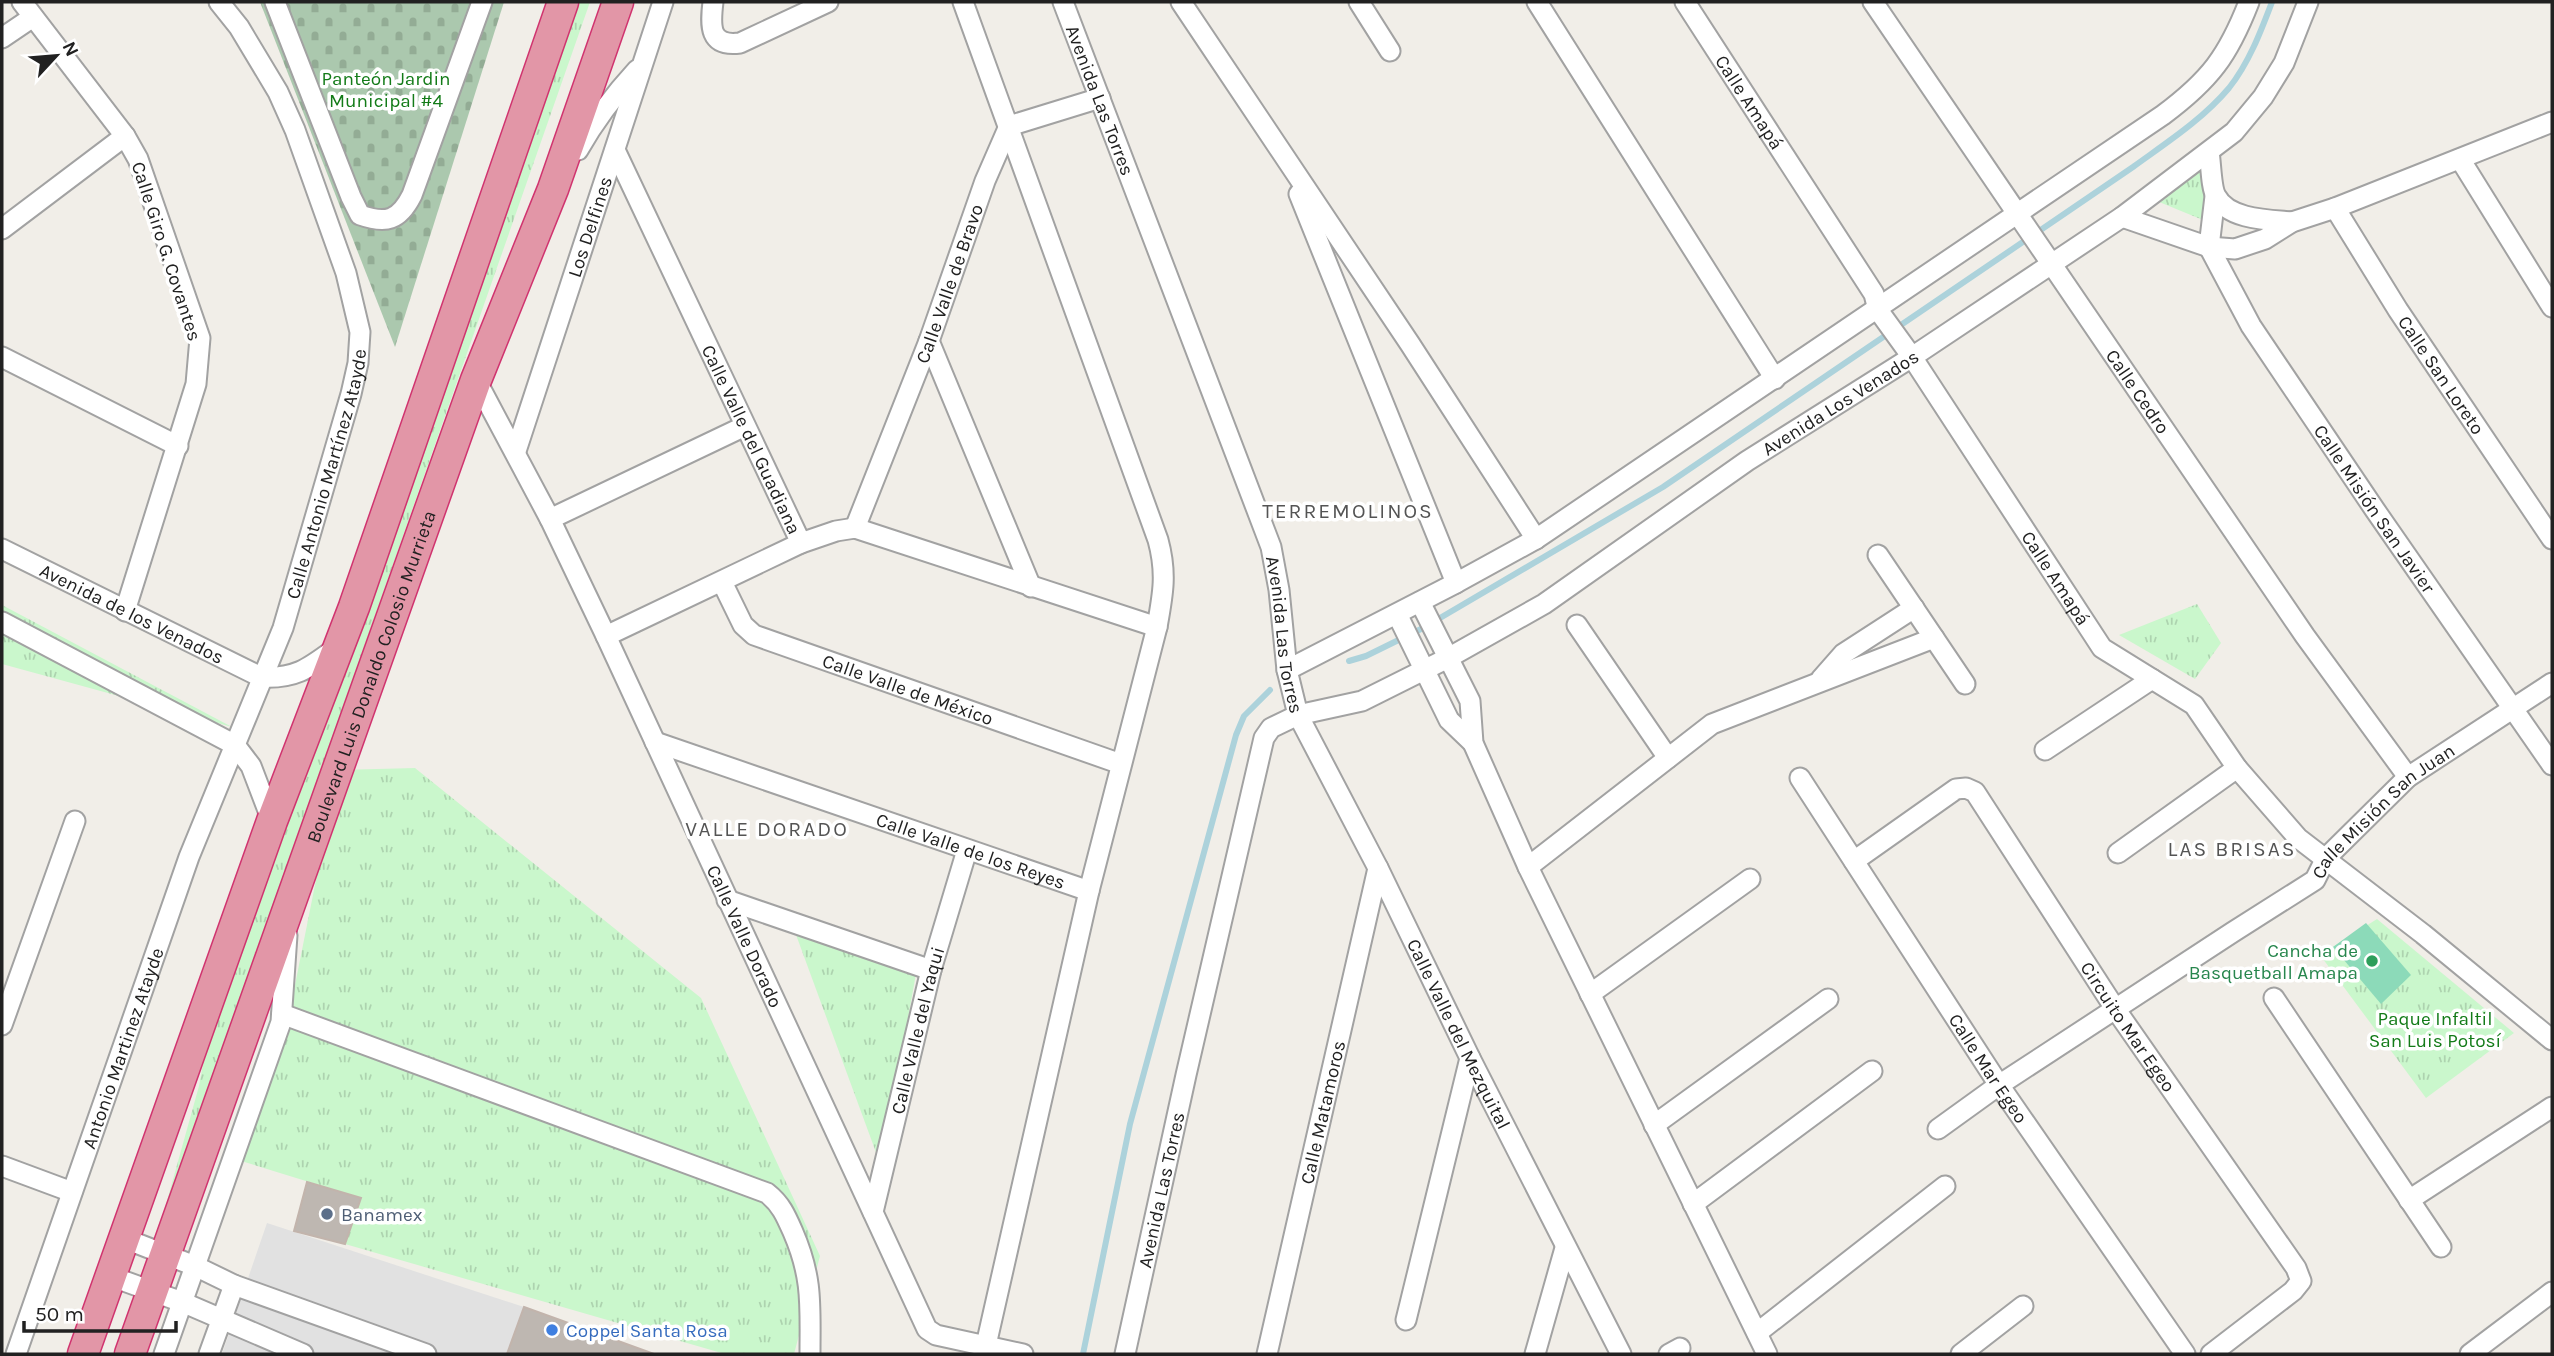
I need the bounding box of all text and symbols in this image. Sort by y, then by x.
north arrow [21,21,91,91]
street label: Avenida Las Torres [1061,22,1138,179]
text: N [58,38,83,60]
street label: Calle Amapá [1710,51,1787,154]
park label: Panteón Jardin Municipal #4 [321,68,451,112]
street label: Calle Giro G. Covantes [127,159,205,344]
street label: Los Delfines [564,174,617,280]
street label: Calle Valle de Bravo [911,201,988,367]
street label: Calle San Loreto [2393,312,2489,439]
street label: Calle Valle del Guadiana [697,341,805,538]
street label: Avenida Los Venados [1759,346,1923,461]
street label: Calle Cedro [2101,346,2174,438]
street label: Calle Antonio Martínez Atayde [282,348,371,602]
street label: Calle Misión San Javier [2309,421,2439,598]
district label: TERREMOLINOS [1262,499,1434,523]
street label: Boulevard Luis Donaldo Colosio Murrieta [302,508,441,846]
street label: Calle Amapá [2017,527,2094,629]
street label: Avenida Las Torres [1261,554,1307,716]
street label: Avenida de los Venados [36,559,227,669]
street label: Calle Valle de México [819,650,996,730]
street label: Calle Misión San Juan [2307,740,2459,883]
street label: Calle Valle de los Reyes [873,809,1068,894]
district label: VALLE DORADO [685,817,849,841]
district label: LAS BRISAS [2168,837,2296,861]
street label: Calle Valle Dorado [702,862,787,1011]
street label: Calle Valle del Mezquital [1402,935,1514,1133]
place label: Cancha de Basquetball Amapa [2189,940,2358,984]
street label: Calle Valle del Yaqui [887,944,949,1116]
street label: Antonio Martinez Atayde [78,945,169,1152]
marker: Cancha de Basquetball Amapa [2364,953,2380,969]
street label: Circuito Mar Egeo [2076,958,2180,1096]
park label: Paque Infaltil San Luis Potosí [2369,1008,2502,1052]
street label: Calle Mar Egeo [1944,1010,2032,1128]
street label: Calle Matamoros [1296,1038,1350,1186]
street label: Avenida Las Torres [1134,1110,1190,1270]
place label: Banamex [341,1204,423,1226]
marker: Banamex [319,1206,335,1222]
scale bar [24,1290,177,1334]
text: 50 m [35,1302,84,1326]
place label: Coppel Santa Rosa [566,1320,728,1342]
marker: Coppel Santa Rosa [544,1322,560,1338]

